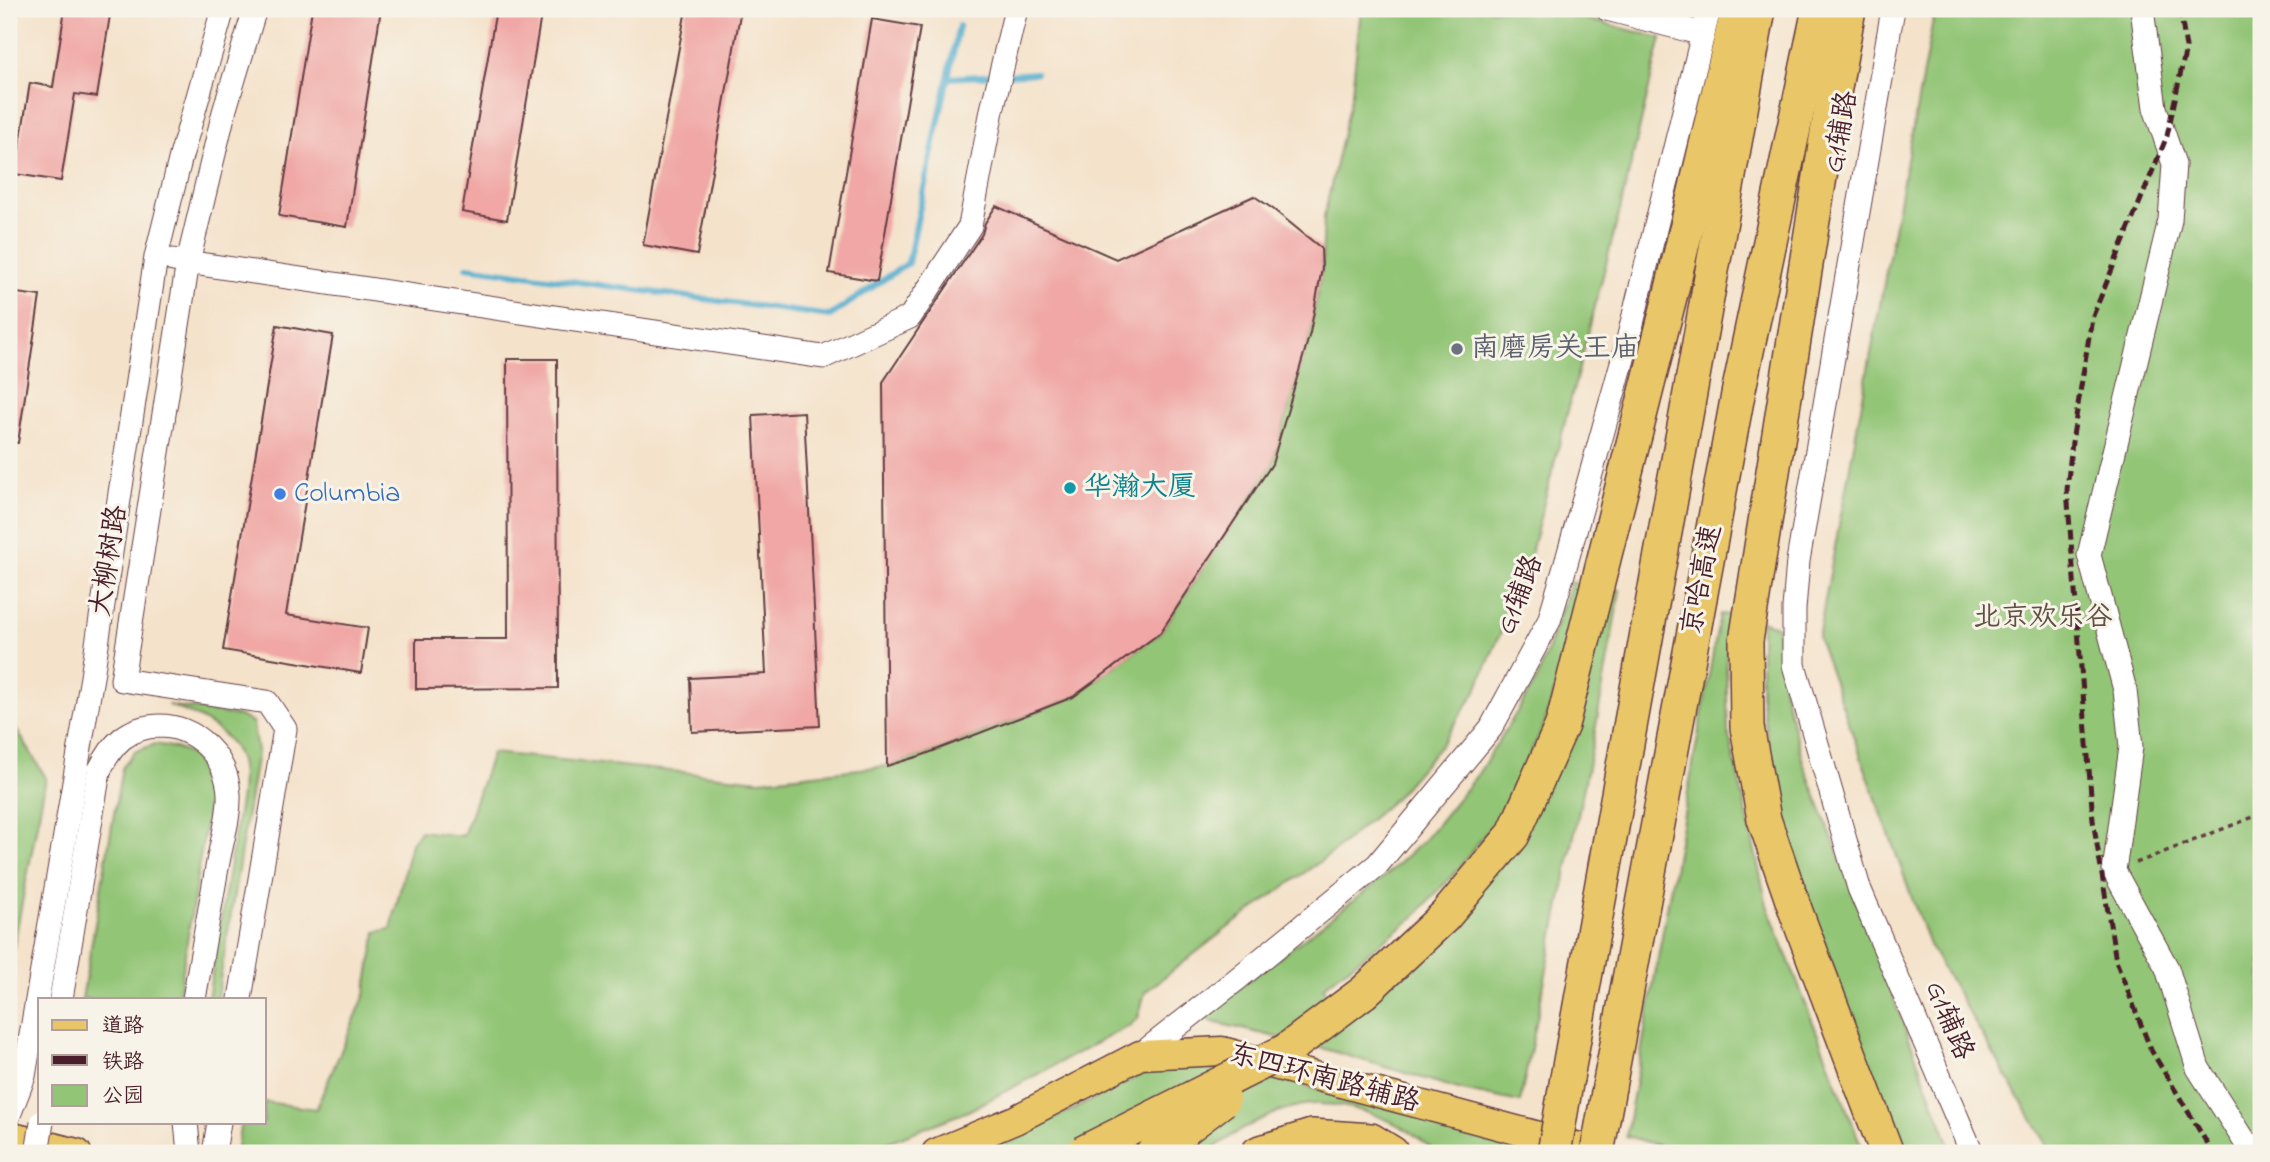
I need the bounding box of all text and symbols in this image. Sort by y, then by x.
street label: G1辅路 [1815,88,1869,176]
place label: 南磨房关王庙 [1471,329,1639,370]
marker: 南磨房关王庙 [1449,341,1465,357]
place label: 华瀚大厦 [1084,468,1196,509]
place label: Columbia [294,474,400,515]
marker: 华瀚大厦 [1062,480,1078,496]
marker: Columbia [272,486,288,502]
street label: 大柳树路 [81,502,139,620]
street label: 京哈高速 [1672,521,1734,639]
street label: G1辅路 [1487,549,1555,641]
park label: 北京欢乐谷 [1973,598,2113,639]
street label: G1辅路 [1913,975,1983,1067]
legend [38,998,266,1124]
text: 道路 [102,1012,144,1042]
street label: 东四环南路辅路 [1224,1034,1424,1124]
text: 铁路 [102,1048,144,1078]
text: 公园 [102,1082,144,1112]

